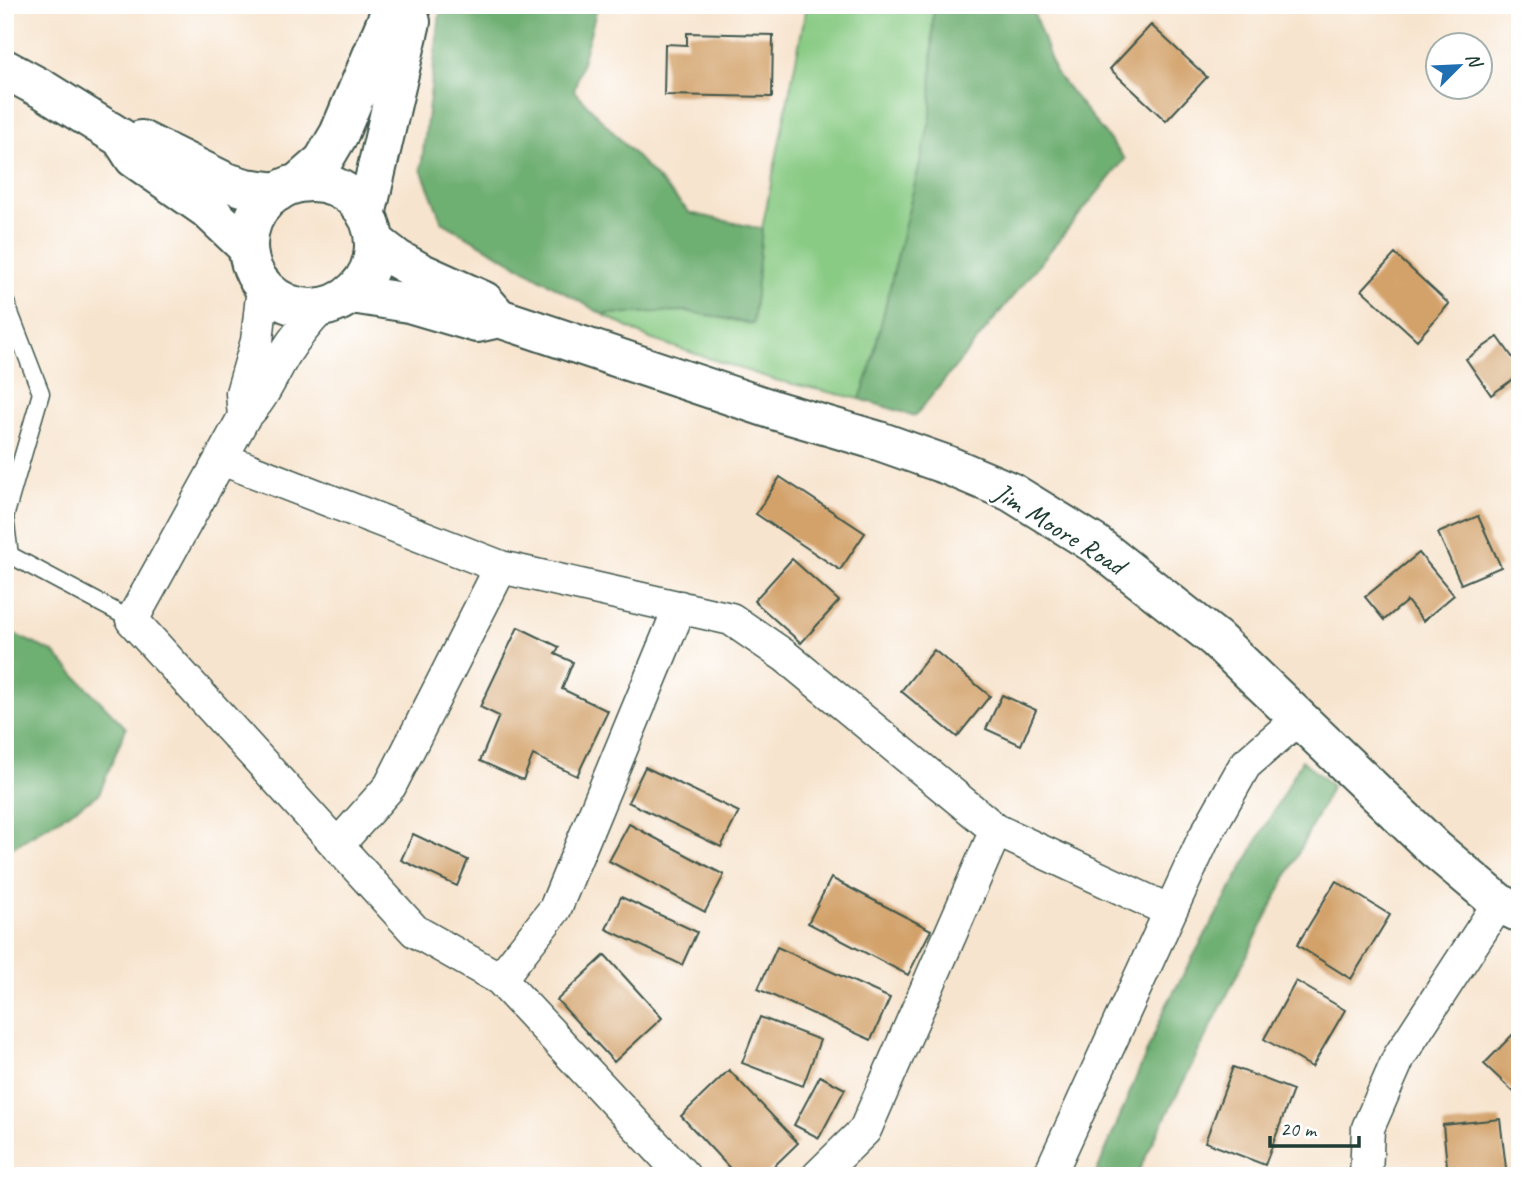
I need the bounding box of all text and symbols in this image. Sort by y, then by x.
north arrow [1424,32,1494,102]
text: N [1460,49,1488,73]
street label: Jim Moore Road [986,473,1135,585]
scale bar [1270,1104,1359,1148]
text: 20 m [1280,1116,1318,1142]

